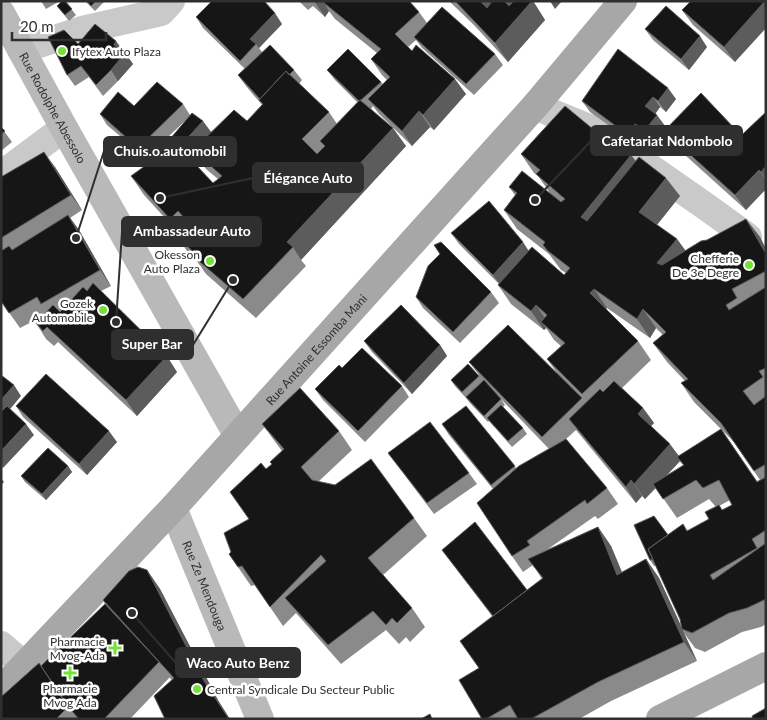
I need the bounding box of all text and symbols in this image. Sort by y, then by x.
scale bar [12,10,106,42]
text: 20 m [20,17,54,35]
place label: Ifytex Auto Plaza [72,44,161,59]
marker: Ifytex Auto Plaza [56,45,68,57]
street label: Rue Rodolphe Abessolo [16,50,90,166]
callout: Cafetariat Ndombolo [591,126,742,155]
text: Cafetariat Ndombolo [602,132,733,149]
callout: Chuis.o.automobil [104,137,236,166]
text: Chuis.o.automobil [114,142,226,159]
callout: Élégance Auto [253,163,363,192]
text: Élégance Auto [263,169,353,186]
callout: Ambassadeur Auto [122,217,261,246]
text: Ambassadeur Auto [132,222,251,239]
place label: Okesson Auto Plaza [144,247,200,276]
place label: Chefferie De 3e Degre [672,251,739,280]
marker: Okesson Auto Plaza [204,255,216,267]
marker: Chefferie De 3e Degre [743,259,755,271]
street label: Rue Antoine Essomba Mani [262,291,370,408]
place label: Gozek Automobile [32,296,94,325]
marker: Gozek Automobile [97,304,109,316]
callout: Super Bar [112,330,193,359]
text: Super Bar [122,335,183,352]
street label: Rue Ze Mendouga [180,538,230,633]
place label: Pharmacie Mvog-Ada [50,634,105,663]
marker: Pharmacie Mvog-Ada [109,642,121,654]
callout: Waco Auto Benz [176,648,300,677]
text: Waco Auto Benz [186,654,290,671]
marker: Pharmacie Mvog Ada [64,667,76,679]
place label: Pharmacie Mvog Ada [43,681,97,710]
place label: Central Syndicale Du Secteur Public [207,682,395,697]
marker: Central Syndicale Du Secteur Public [191,683,203,695]

